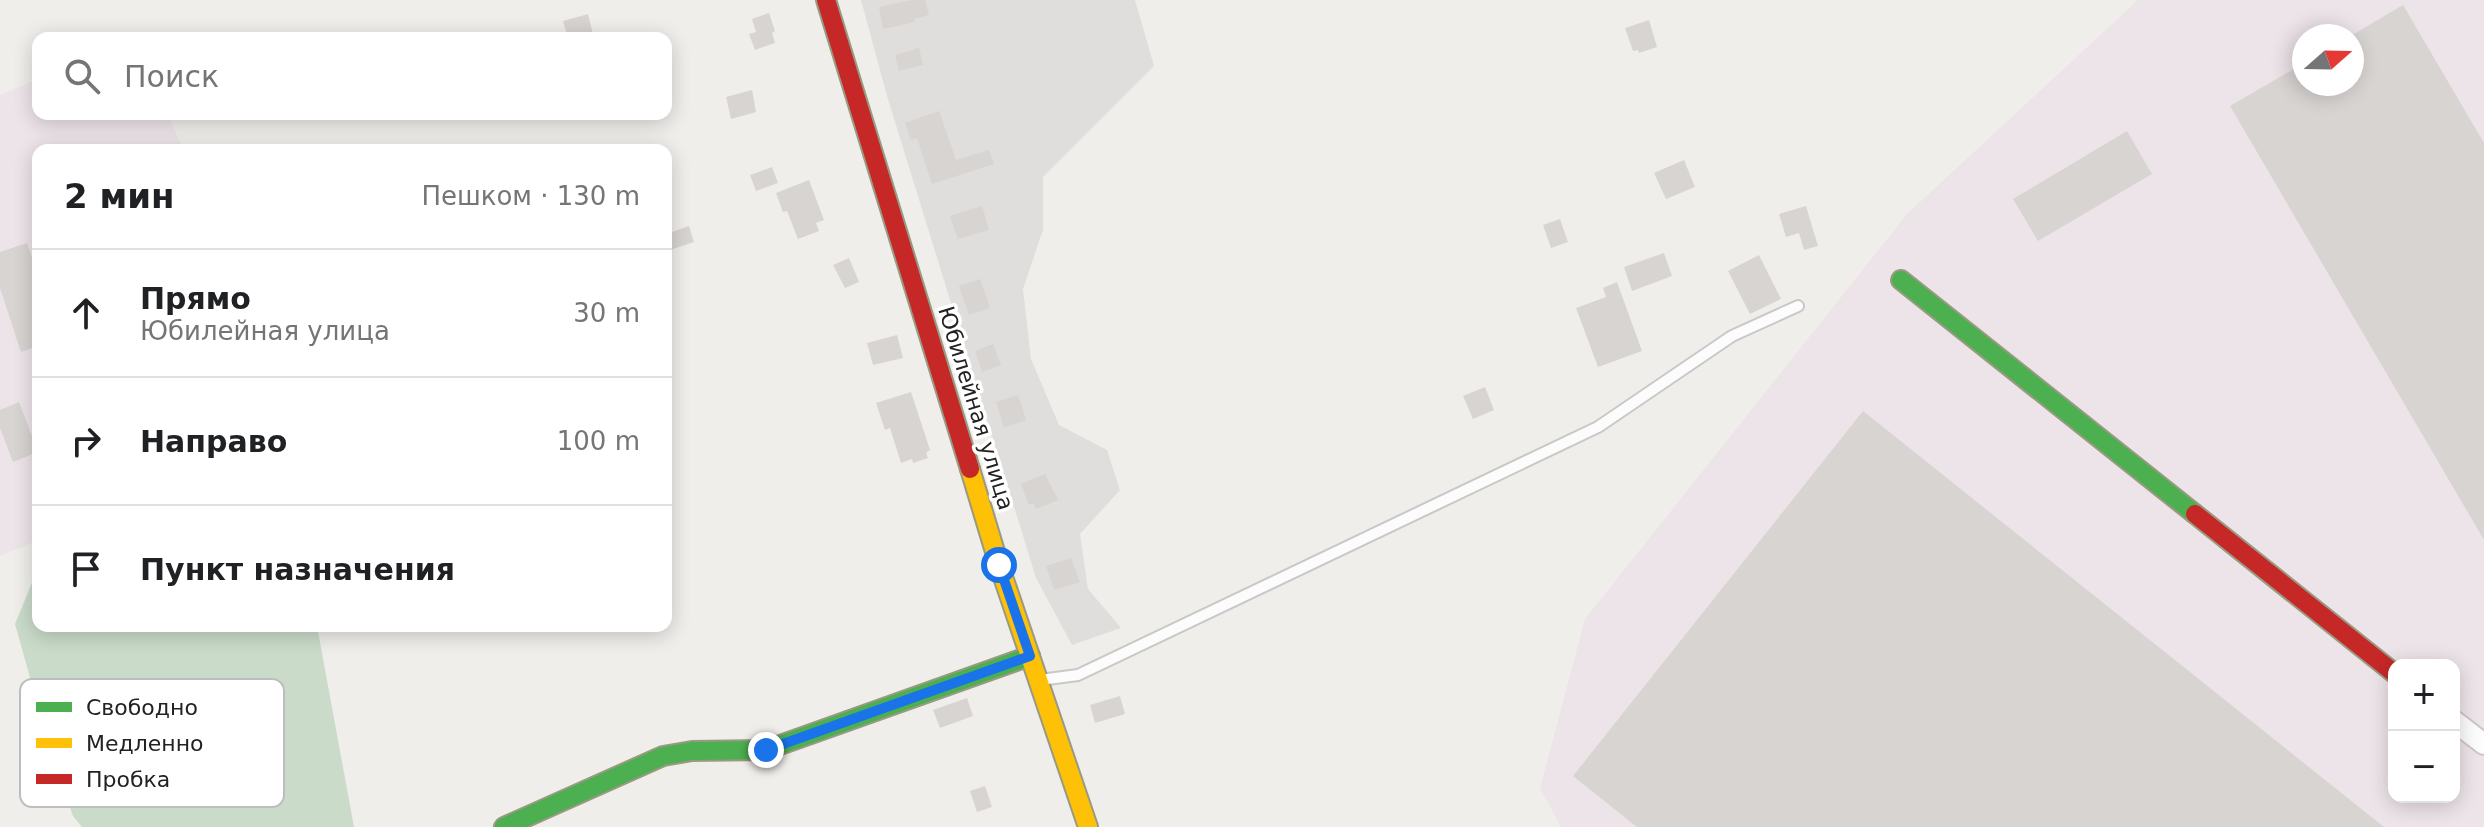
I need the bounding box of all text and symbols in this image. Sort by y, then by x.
north arrow [2292,24,2364,96]
search box [32,32,672,120]
icon: search [60,54,104,98]
text: Поиск [124,59,219,94]
text: 2 мин [64,176,175,216]
text: Пешком · 130 m [421,181,640,211]
text: Прямо [140,281,251,316]
icon: ahead [64,291,108,335]
text: 30 m [573,298,640,328]
street label: Юбилейная улица [933,303,1019,513]
text: Юбилейная улица [140,316,390,346]
icon: right [64,419,108,463]
text: Направо [140,424,287,459]
text: 100 m [557,426,640,456]
icon: arrive [64,547,108,591]
route start [981,547,1017,583]
text: Пункт назначения [140,552,455,587]
map controls [2388,659,2460,803]
button: + [2388,659,2460,731]
legend [20,679,284,807]
text: Свободно [86,695,198,720]
text: Медленно [86,731,204,756]
button: − [2388,731,2460,803]
route end [748,732,784,768]
text: Пробка [86,767,170,792]

